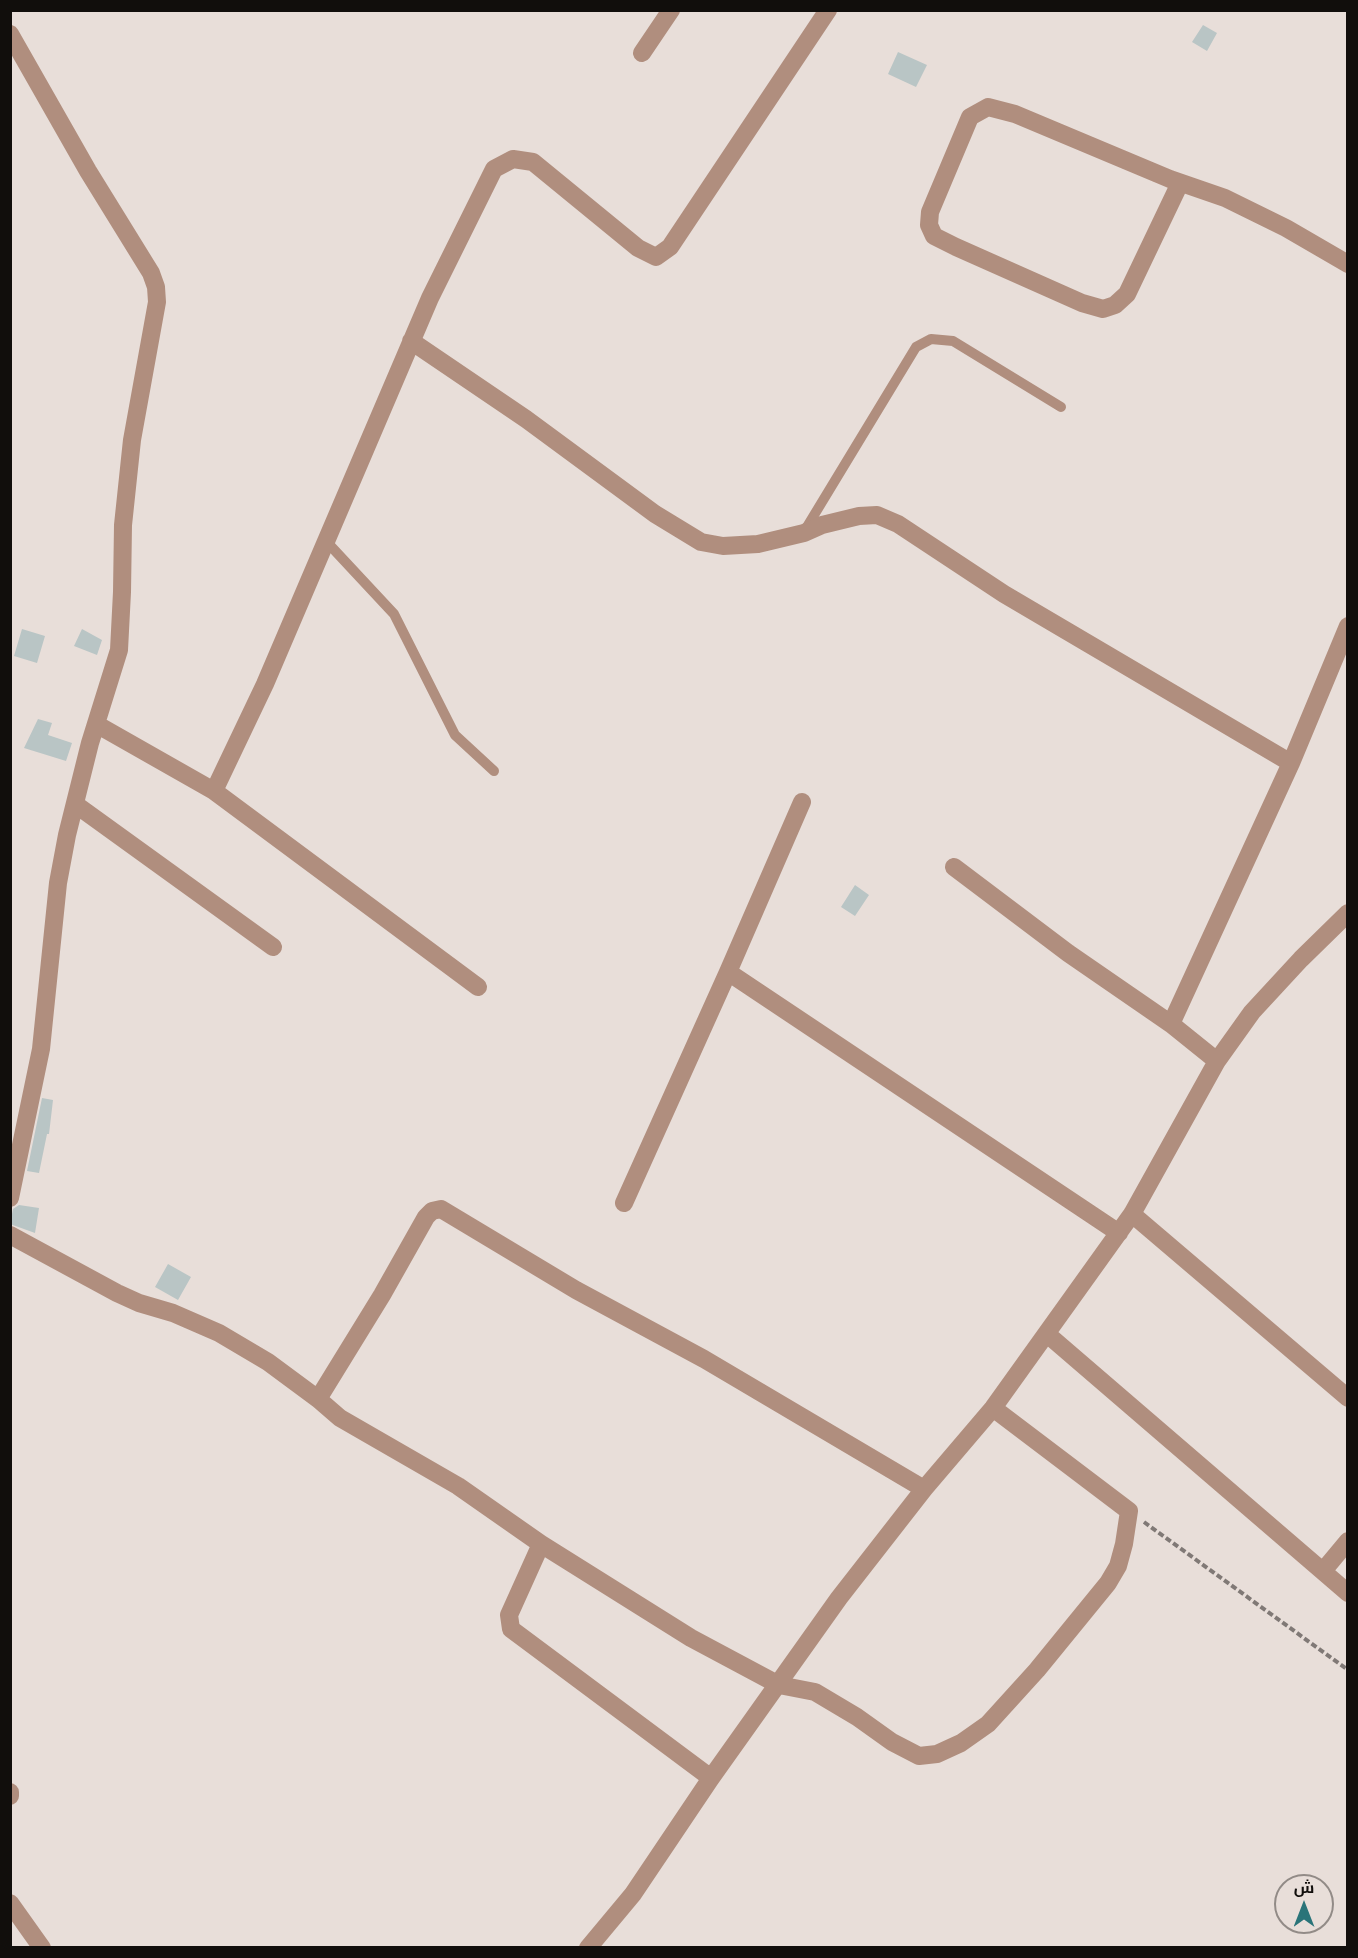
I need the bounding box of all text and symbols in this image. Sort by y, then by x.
north arrow [1274,1874,1334,1934]
text: ش [1294,1878,1314,1897]

